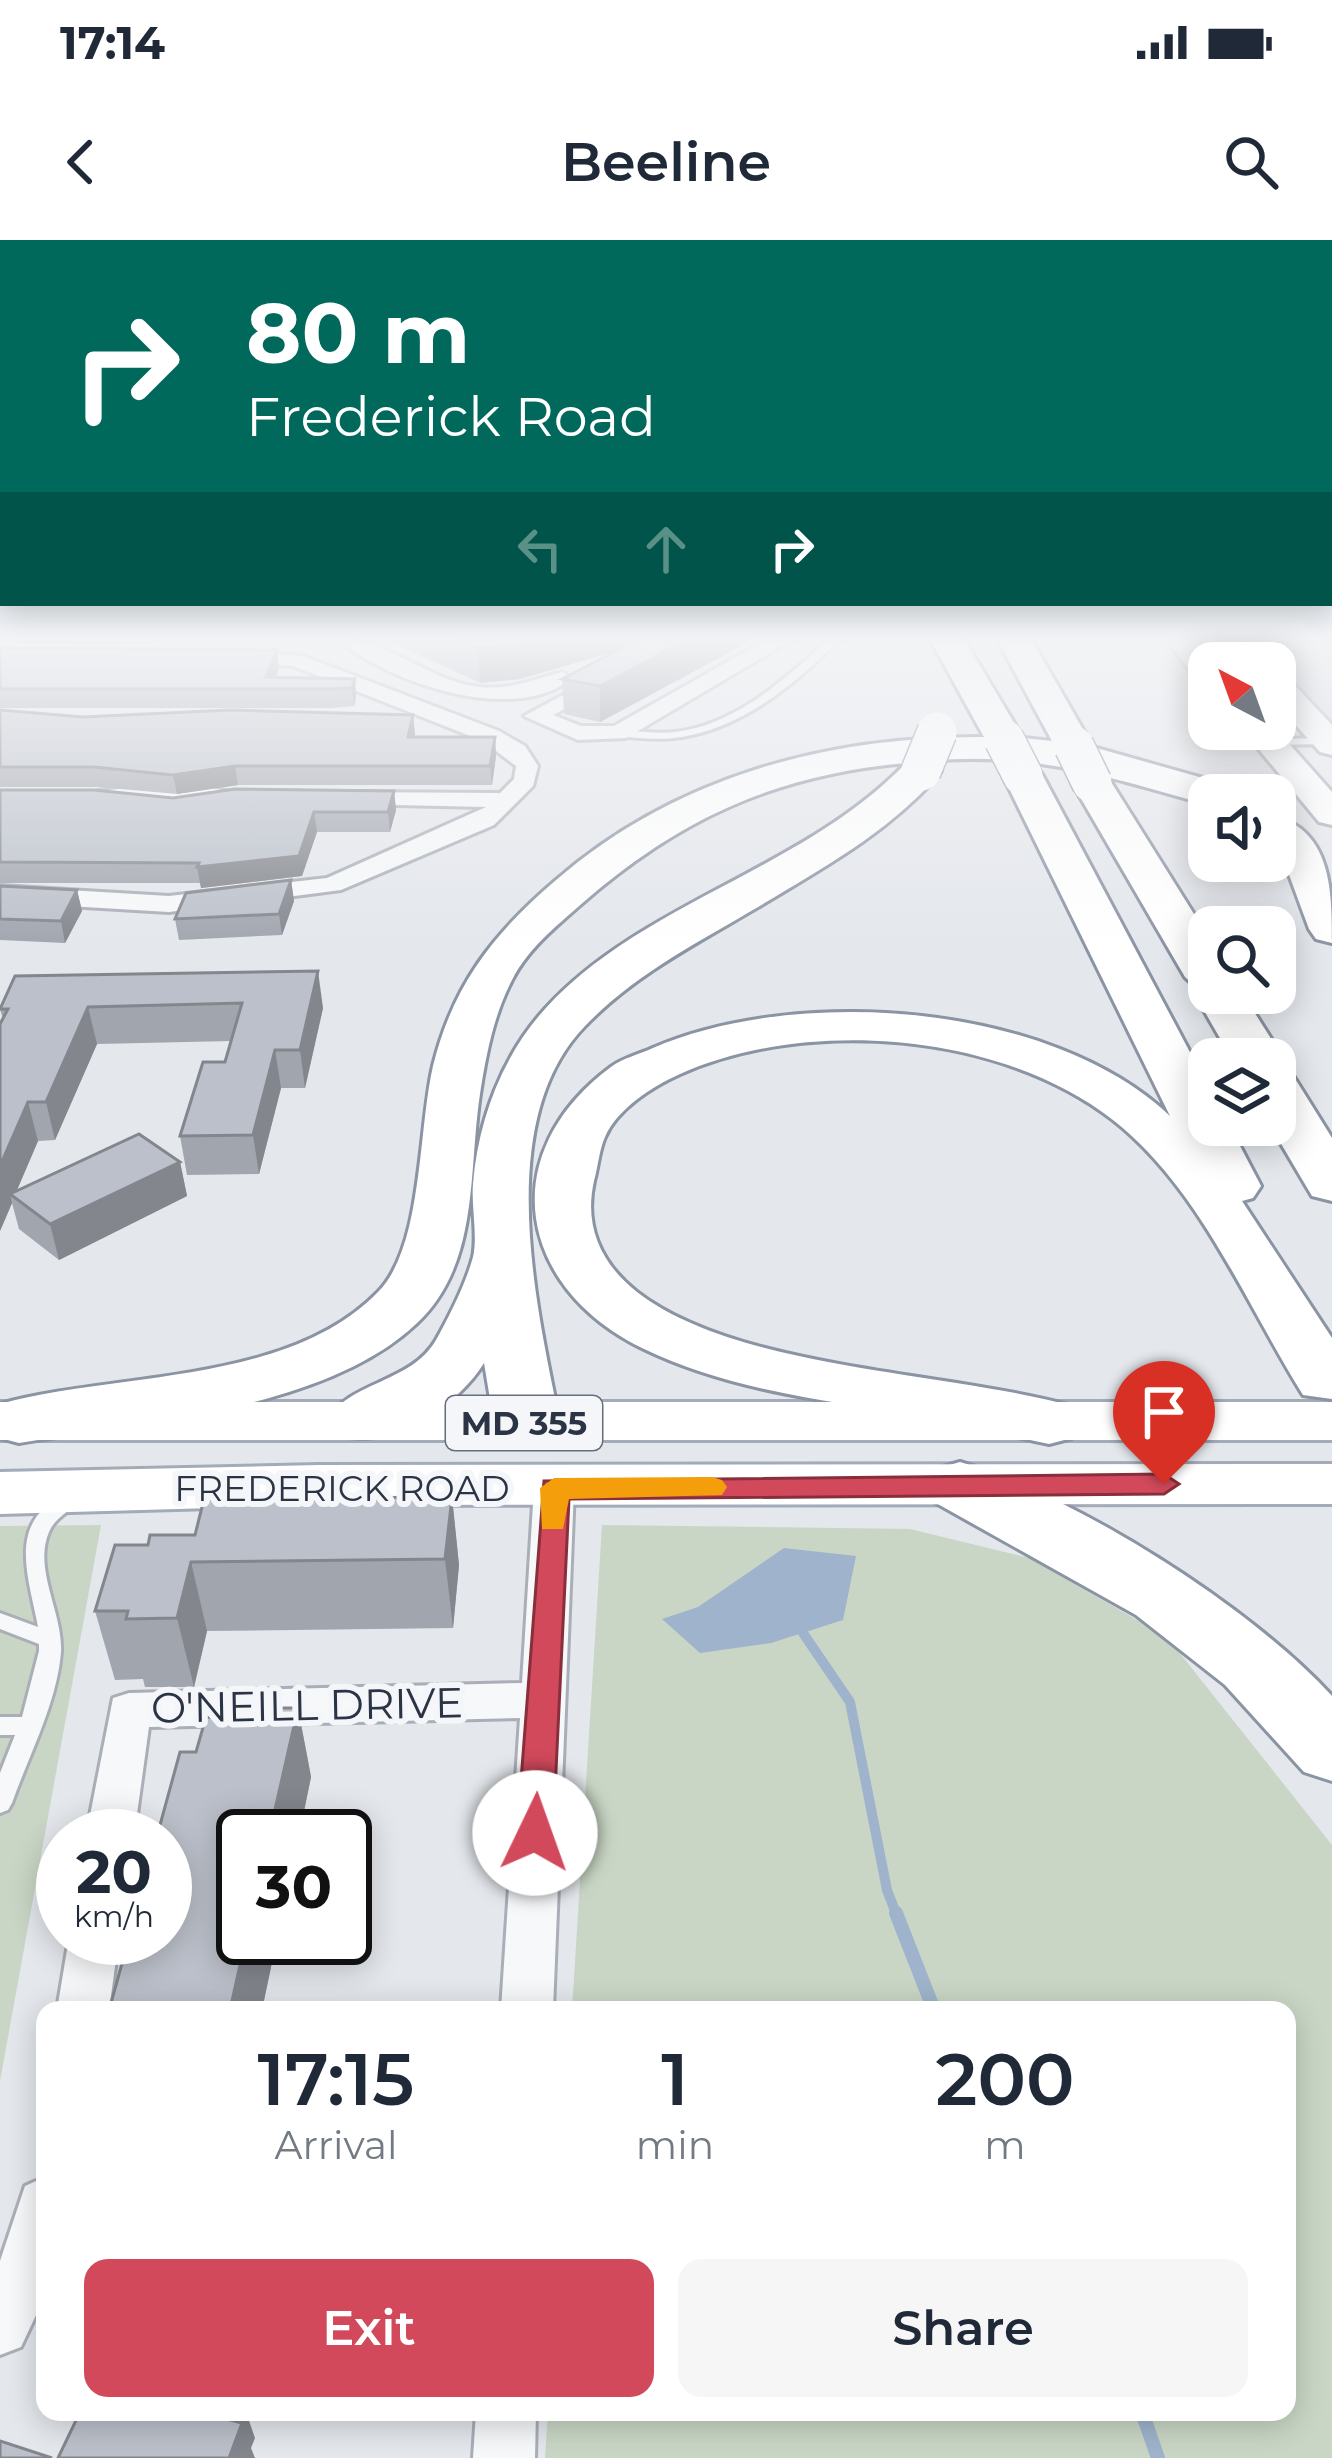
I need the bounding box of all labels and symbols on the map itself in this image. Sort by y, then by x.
north arrow [1188,642,1296,750]
pin [1113,1361,1215,1484]
road number: MD 355 [446,1396,602,1450]
street label: FREDERICK ROAD [174,1466,510,1510]
street label: O'NEILL DRIVE [150,1676,464,1734]
position arrow [472,1770,598,1896]
speed limit sign: 30 [216,1809,372,1965]

